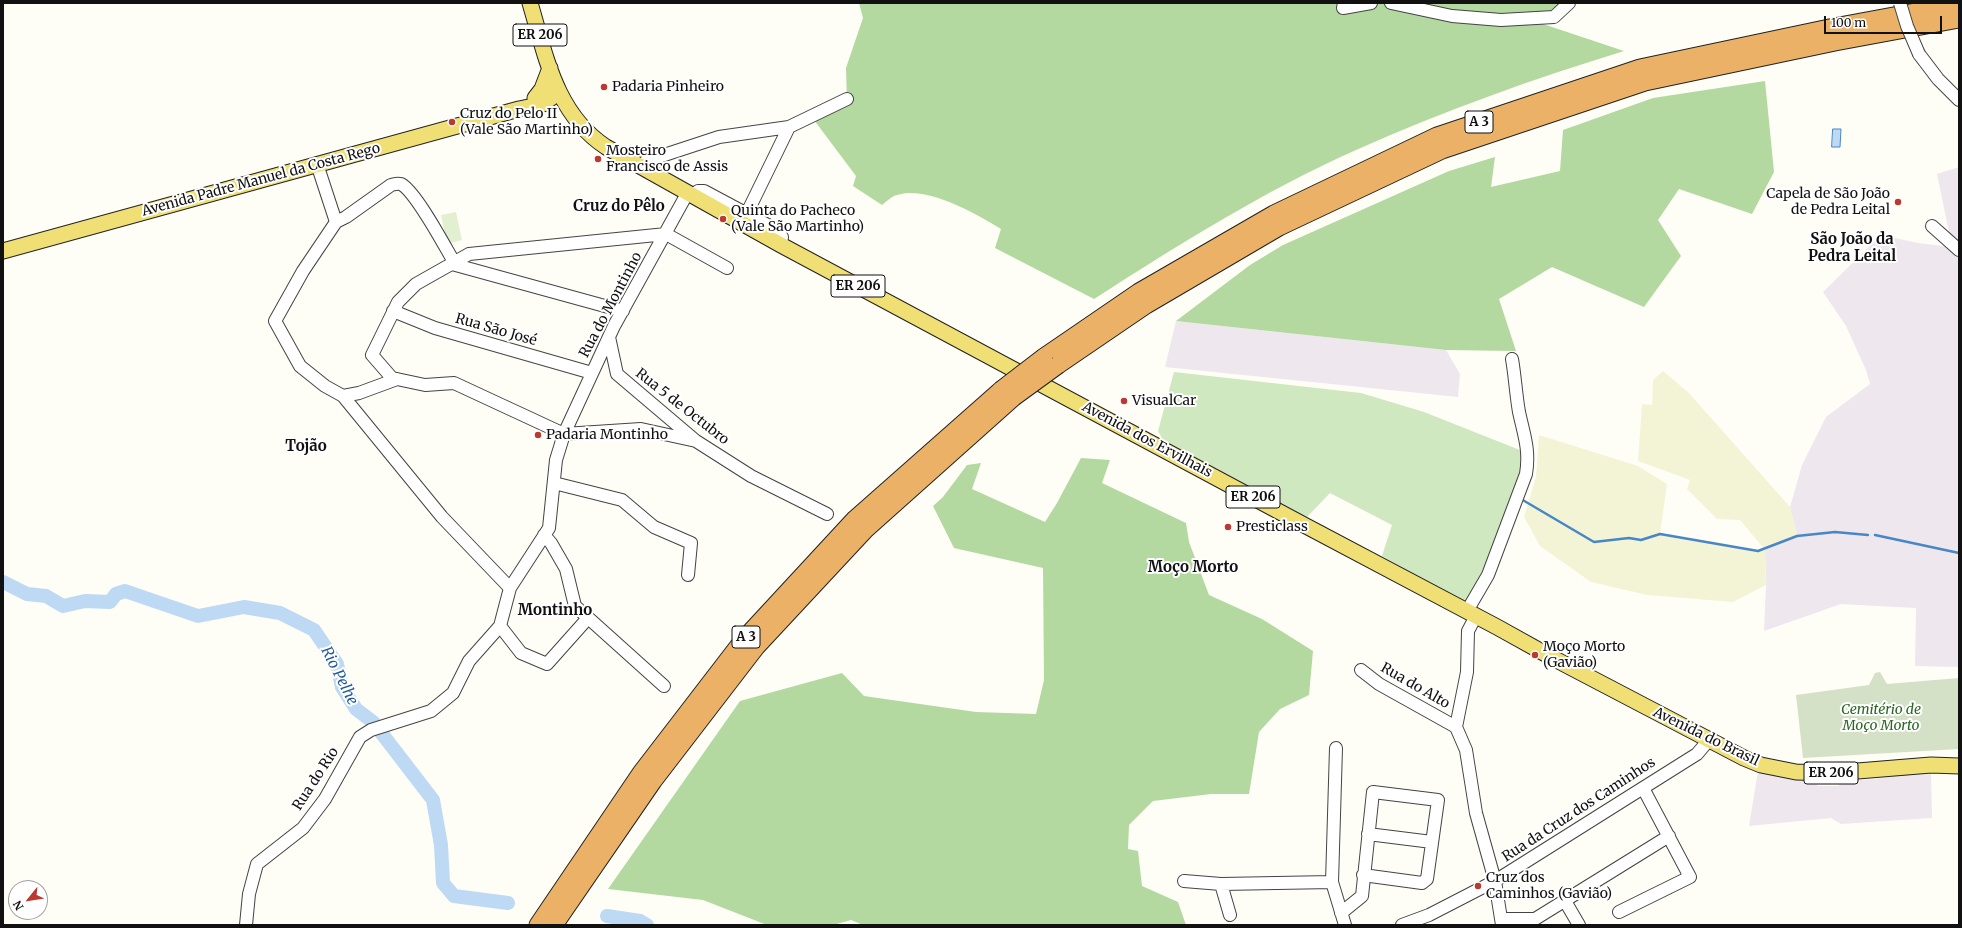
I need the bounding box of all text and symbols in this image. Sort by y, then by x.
scale bar [1826,8,1944,34]
text: 100 m [1831,15,1866,30]
road number: ER 206 [513,24,567,46]
place label: Padaria Pinheiro [612,79,724,95]
marker: Padaria Pinheiro [599,82,609,92]
place label: Cruz do Pelo II (Vale São Martinho) [460,106,593,138]
road number: A 3 [1465,111,1493,133]
marker: Cruz do Pelo II (Vale São Martinho) [447,117,457,127]
street label: Avenida Padre Manuel da Costa Rego [140,140,382,220]
place label: Mosteiro Francisco de Assis [606,143,728,176]
marker: Mosteiro Francisco de Assis [593,154,603,164]
place label: Capela de São João de Pedra Leital [1766,186,1890,218]
marker: Capela de São João de Pedra Leital [1893,197,1903,207]
district label: Cruz do Pêlo [573,198,665,216]
place label: Quinta do Pacheco (Vale São Martinho) [731,203,864,236]
marker: Quinta do Pacheco (Vale São Martinho) [718,214,728,224]
district label: São João da Pedra Leital [1808,231,1896,266]
street label: Rua do Montinho [576,249,646,361]
road number: ER 206 [831,275,885,297]
street label: Rua São José [453,310,539,350]
street label: Rua 5 de Octubro [632,365,732,449]
place label: VisualCar [1132,393,1196,409]
marker: VisualCar [1119,396,1129,406]
street label: Avenida dos Ervilhais [1079,399,1215,481]
place label: Padaria Montinho [546,427,668,443]
marker: Padaria Montinho [533,430,543,440]
district label: Tojão [285,438,327,456]
road number: ER 206 [1226,486,1280,508]
place label: Presticlass [1236,519,1308,535]
marker: Presticlass [1223,522,1233,532]
district label: Moço Morto [1148,559,1238,577]
district label: Montinho [518,602,592,620]
road number: A 3 [732,626,760,648]
place label: Moço Morto (Gavião) [1543,639,1625,672]
water label: Rio Pelhe [317,644,361,708]
marker: Moço Morto (Gavião) [1530,650,1540,660]
street label: Rua do Alto [1378,660,1452,712]
park label: Cemitério de Moço Morto [1841,702,1921,734]
street label: Avenida do Brasil [1650,704,1762,770]
street label: Rua do Rio [289,744,343,814]
street label: Rua da Cruz dos Caminhos [1499,754,1659,866]
road number: ER 206 [1804,762,1858,784]
place label: Cruz dos Caminhos (Gavião) [1486,870,1612,902]
north arrow [8,880,48,920]
marker: Cruz dos Caminhos (Gavião) [1473,881,1483,891]
text: N [10,898,27,913]

